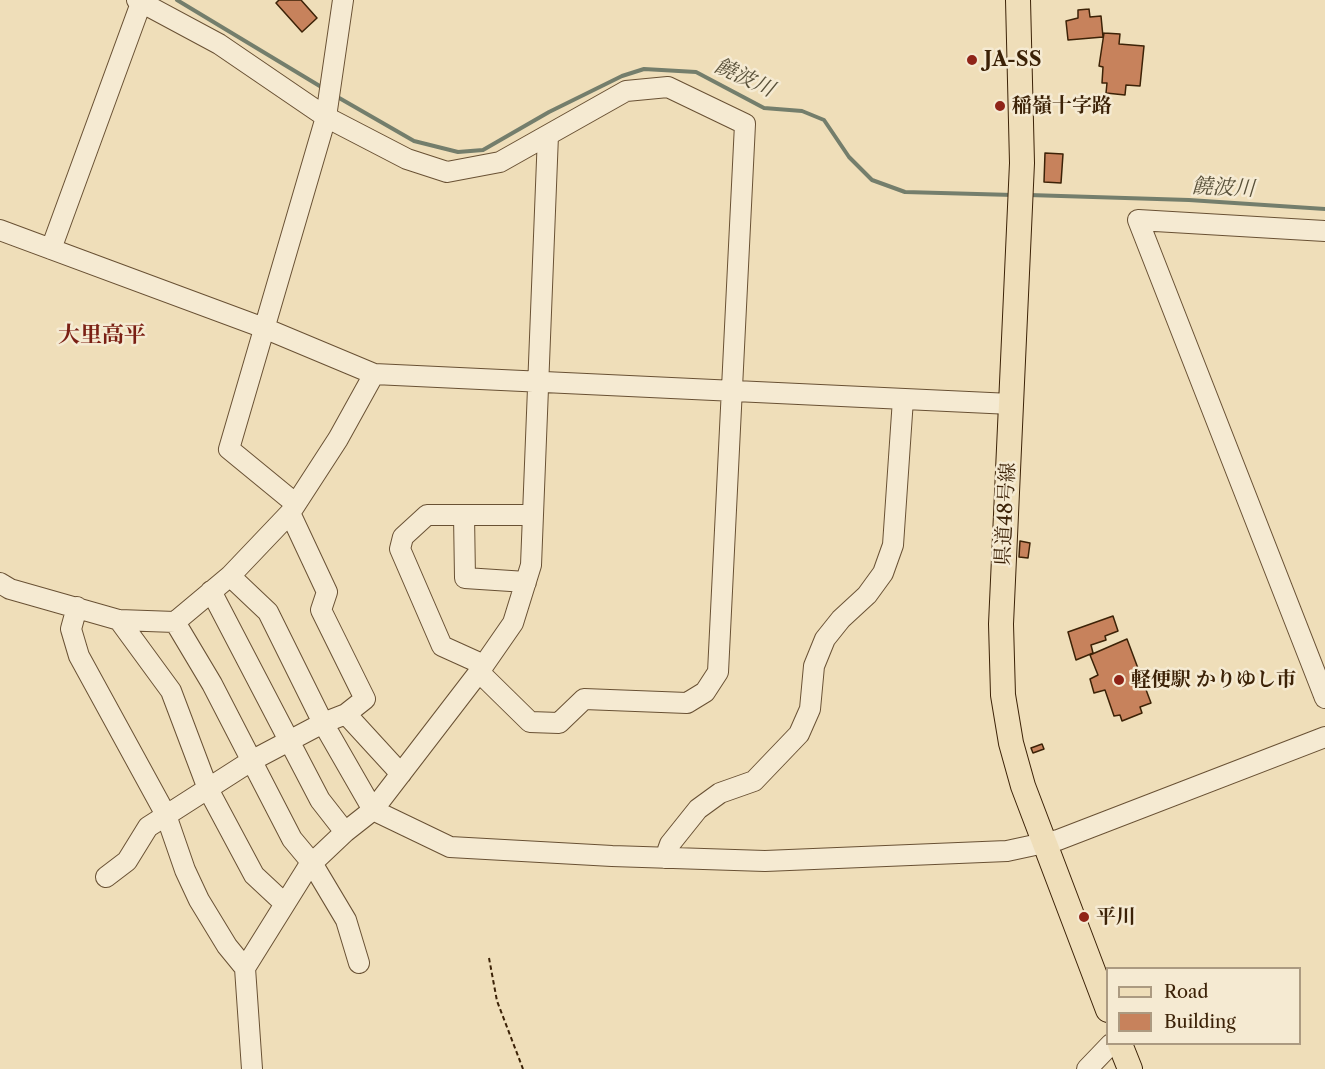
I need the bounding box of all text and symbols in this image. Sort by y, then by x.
place label: JA-SS [984,48,1041,72]
water label: 饒波川 [710,53,778,103]
marker: JA-SS [965,53,979,67]
place label: 稲嶺十字路 [1012,94,1112,118]
marker: 稲嶺十字路 [993,99,1007,113]
water label: 饒波川 [1191,174,1255,202]
district label: 大里高平 [58,323,146,349]
street label: 県道48号線 [991,462,1021,566]
place label: 軽便駅 かりゆし市 [1131,668,1296,692]
marker: 軽便駅 かりゆし市 [1112,673,1126,687]
place label: 平川 [1096,905,1136,929]
marker: 平川 [1077,910,1091,924]
legend [1106,967,1301,1045]
text: Road [1164,981,1209,1003]
text: Building [1164,1011,1236,1033]

